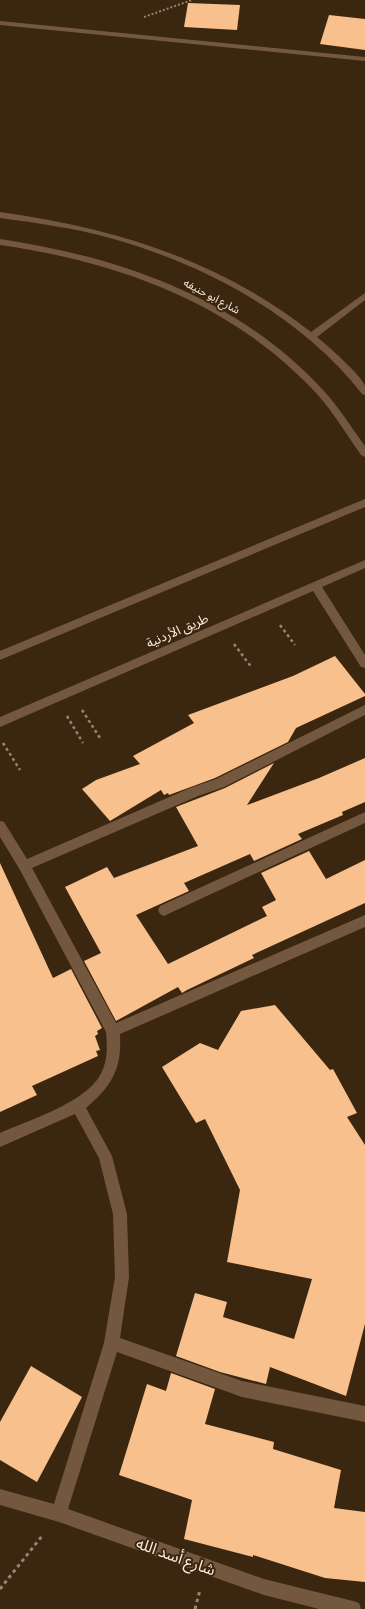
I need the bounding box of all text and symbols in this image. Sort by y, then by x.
street label: شارع ابو حنيفه [181,276,242,318]
street label: طريق الأردنية [144,610,211,652]
street label: شارع أسد الله [133,1533,218,1582]

